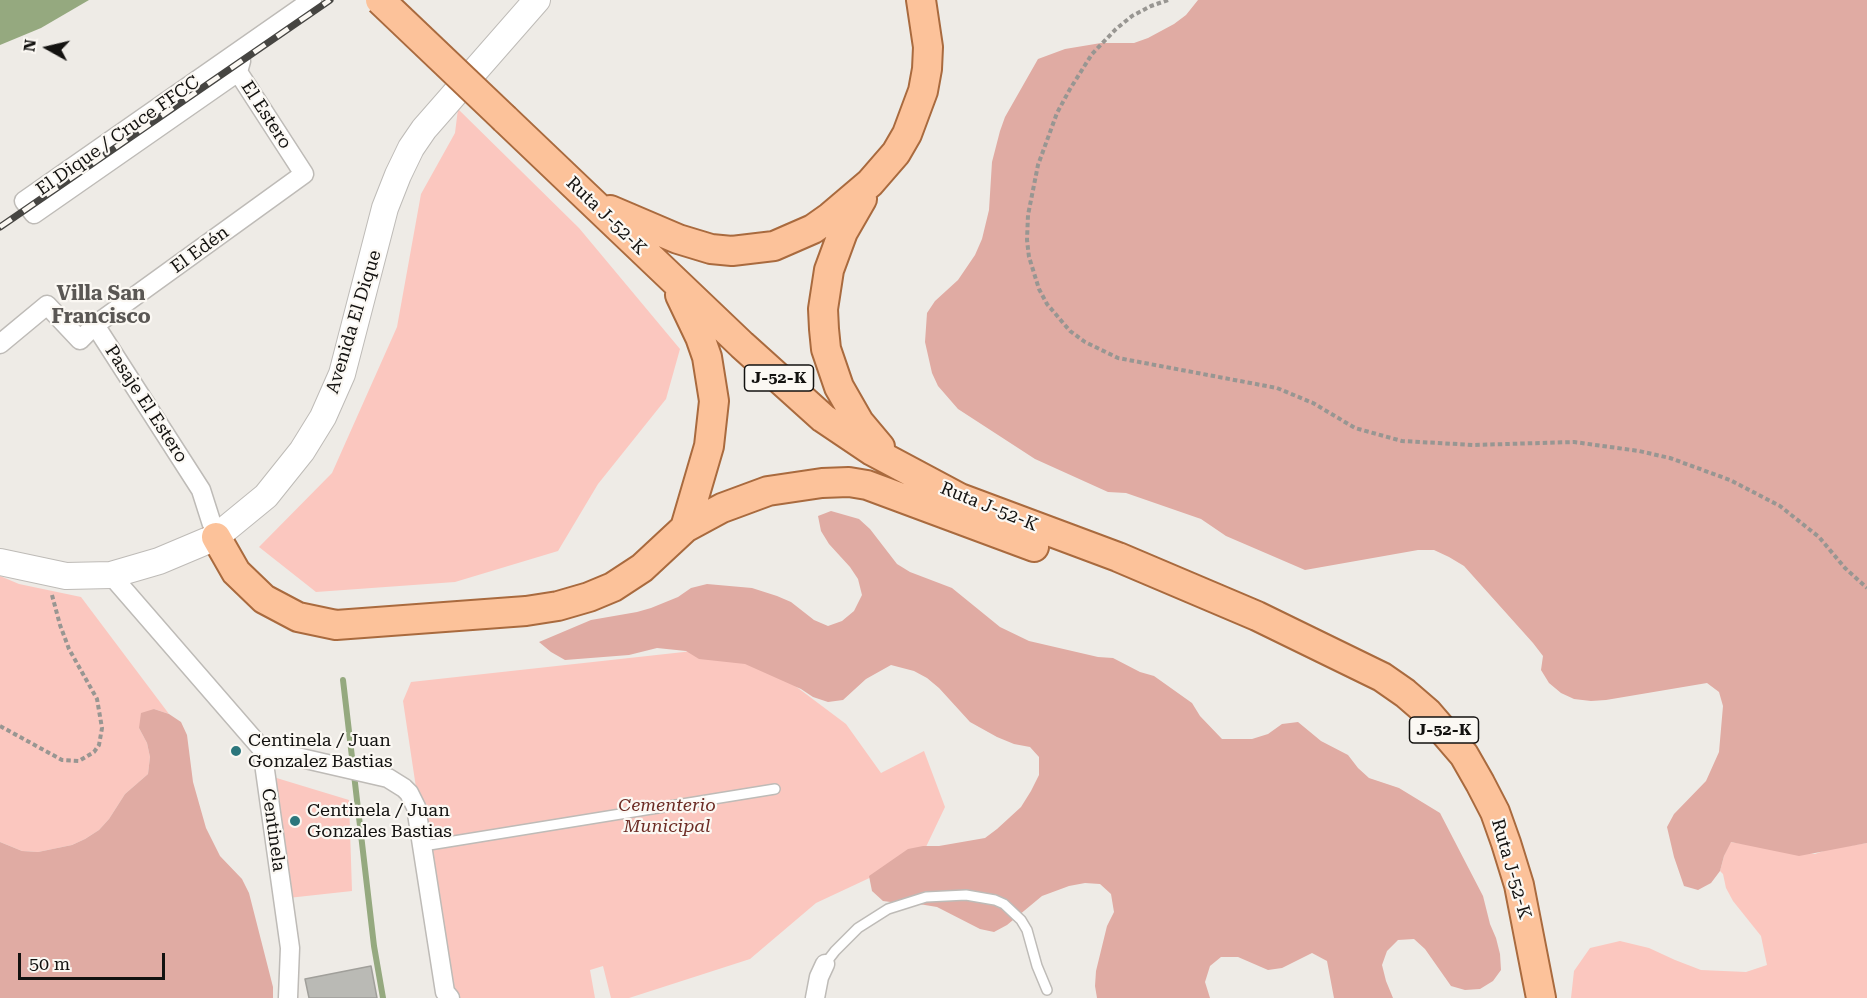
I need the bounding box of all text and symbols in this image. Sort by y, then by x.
north arrow [18,18,78,78]
text: N [19,38,40,53]
street label: El Dique / Cruce FFCC [32,72,204,200]
street label: El Estero [236,77,296,153]
street label: Ruta J-52-K [561,172,651,260]
street label: El Edén [167,222,233,278]
street label: Avenida El Dique [322,248,386,396]
district label: Villa San Francisco [51,282,151,329]
street label: Pasaje El Estero [100,341,192,467]
road number: J-52-K [744,365,814,391]
street label: Ruta J-52-K [937,478,1041,536]
road number: J-52-K [1410,717,1478,743]
place label: Centinela / Juan Gonzalez Bastias [248,730,393,772]
marker: Centinela / Juan Gonzalez Bastias [229,744,243,758]
street label: Centinela [256,787,290,873]
park label: Cementerio Municipal [618,795,716,838]
place label: Centinela / Juan Gonzales Bastias [307,800,452,842]
marker: Centinela / Juan Gonzales Bastias [288,814,302,828]
street label: Ruta J-52-K [1486,816,1536,922]
scale bar [21,941,168,979]
text: 50 m [29,953,70,974]

